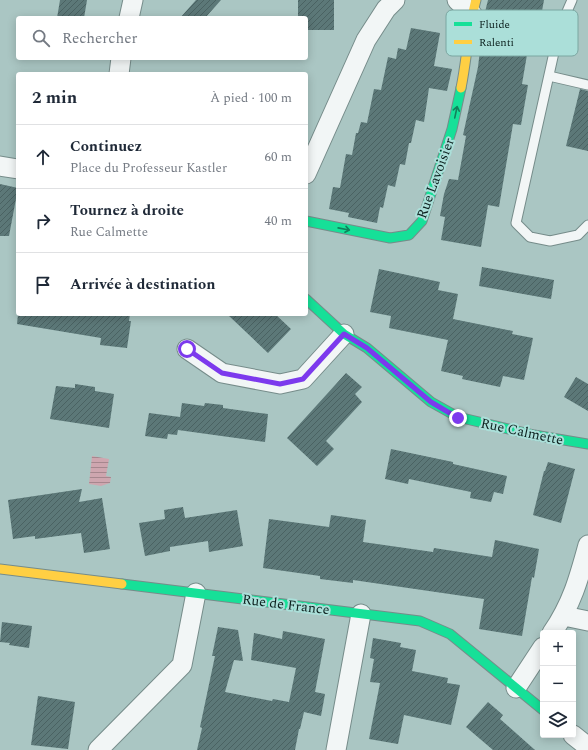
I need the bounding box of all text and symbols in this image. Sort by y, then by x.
legend [446,10,578,56]
search box [16,16,308,60]
text: Fluide [479,16,510,33]
icon: search [30,27,52,49]
text: Rechercher [62,27,137,50]
text: Ralenti [479,34,514,51]
text: 2 min [32,85,77,111]
text: À pied · 100 m [210,88,292,108]
one-way arrow [452,106,460,119]
street label: Rue Lavoisier [411,134,460,221]
text: Continuez [70,135,142,158]
icon: ahead [32,146,54,168]
text: 60 m [265,147,292,167]
text: Place du Professeur Kastler [70,158,227,178]
text: Tournez à droite [70,199,184,222]
icon: right [32,210,54,232]
text: 40 m [265,211,292,231]
text: Rue Calmette [70,222,148,242]
one-way arrow [337,226,350,234]
text: Arrivée à destination [70,273,216,296]
icon: arrive [32,274,54,296]
route start [178,340,196,358]
route end [449,409,467,427]
street label: Rue Calmette [479,412,565,451]
street label: Rue de France [241,589,331,620]
map controls [540,630,576,738]
button: + [540,630,576,666]
button: − [540,666,576,702]
button: layers [540,702,576,738]

